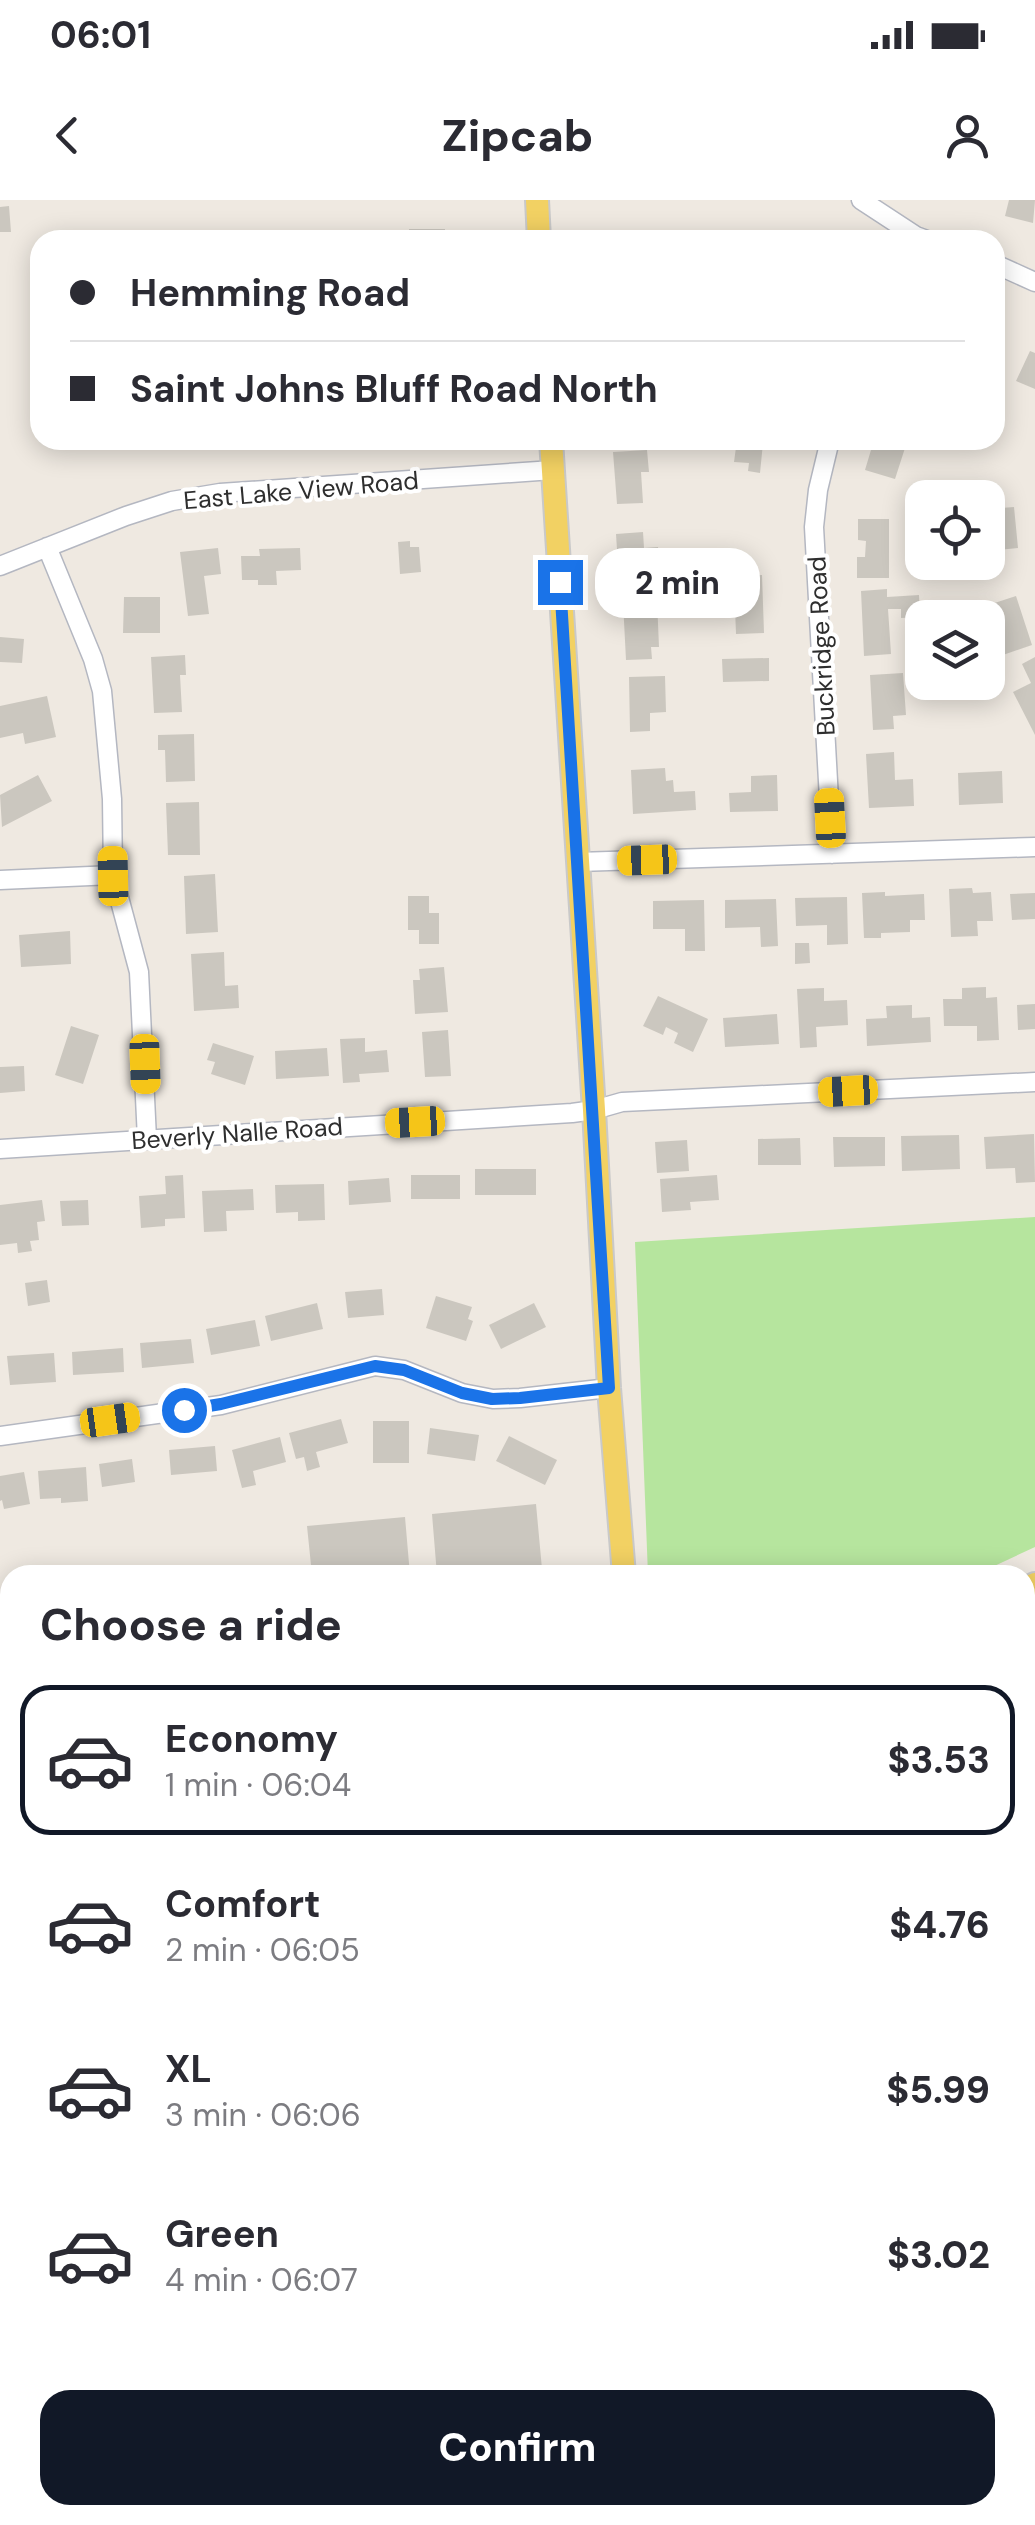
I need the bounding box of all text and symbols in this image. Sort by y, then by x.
text: 06:01 [50,10,151,60]
text: Zipcab [442,106,593,165]
icon: back [40,108,95,163]
icon: person [940,108,995,163]
text: Hemming Road [130,268,410,318]
text: Saint Johns Bluff Road North [130,364,658,414]
street label: East Lake View Road [182,464,420,517]
map controls [905,480,1005,700]
button: locate [905,480,1005,580]
callout: 2 min [595,547,760,617]
street label: Buckridge Road [800,555,843,737]
route end [538,560,583,605]
text: 2 min [635,562,720,604]
button: layers [905,600,1005,700]
car [813,787,847,849]
car [616,844,678,876]
car [97,846,129,906]
car [129,1033,161,1095]
car [817,1074,879,1108]
car [384,1105,446,1139]
street label: Beverly Nalle Road [130,1110,344,1157]
route start [162,1388,207,1433]
car [78,1401,142,1439]
text: Choose a ride [40,1595,342,1654]
text: Economy [165,1714,338,1764]
icon: car [45,1715,135,1805]
text: $3.53 [888,1735,990,1785]
text: 1 min · 06:04 [165,1764,351,1806]
text: Comfort [165,1879,321,1929]
icon: car [45,1880,135,1970]
text: $4.76 [889,1900,990,1950]
text: 2 min · 06:05 [165,1929,360,1971]
text: XL [165,2044,212,2094]
icon: car [45,2045,135,2135]
text: $5.99 [886,2065,990,2115]
text: 3 min · 06:06 [165,2094,361,2136]
text: Green [165,2209,279,2259]
icon: car [45,2210,135,2300]
text: $3.02 [887,2230,990,2280]
text: 4 min · 06:07 [165,2259,358,2301]
button: Confirm [40,2390,995,2505]

